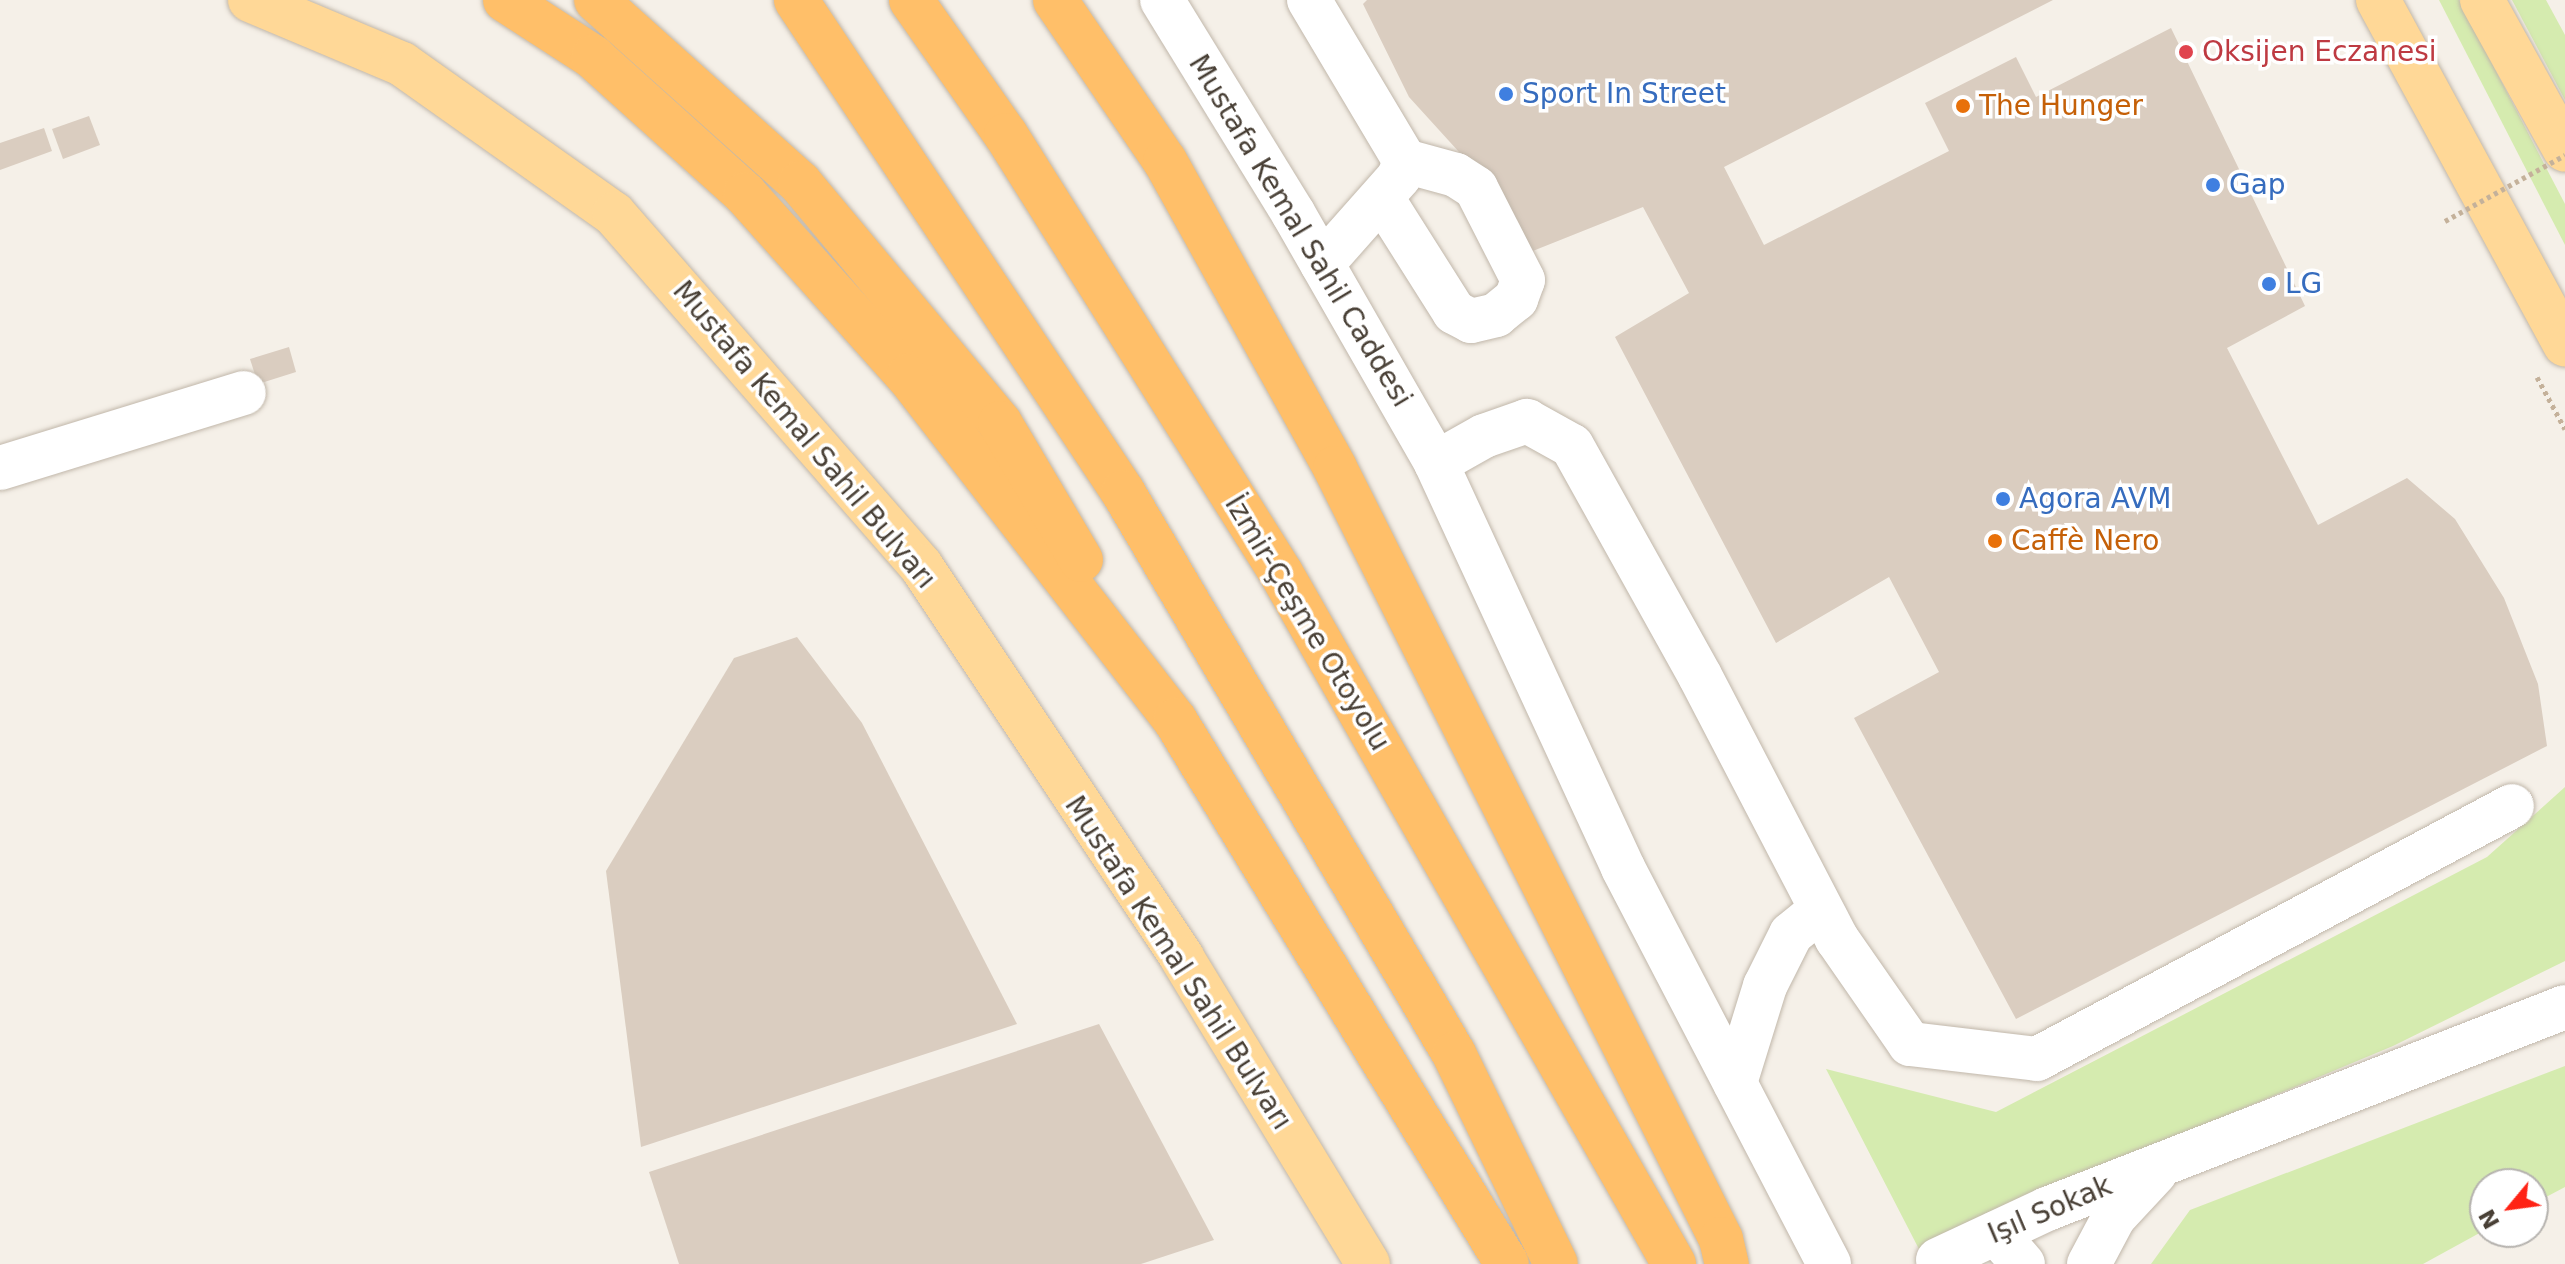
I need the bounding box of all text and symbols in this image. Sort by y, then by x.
place label: Oksijen Eczanesi [2202,35,2437,69]
marker: Oksijen Eczanesi [2177,43,2195,61]
street label: Mustafa Kemal Sahil Caddesi [1181,49,1419,413]
place label: Sport In Street [1522,77,1726,111]
marker: Sport In Street [1497,85,1515,103]
place label: The Hunger [1979,89,2143,123]
marker: The Hunger [1954,97,1972,115]
place label: Gap [2229,168,2286,202]
marker: Gap [2204,176,2222,194]
place label: LG [2285,267,2322,301]
street label: Mustafa Kemal Sahil Bulvarı [666,275,942,595]
marker: LG [2260,275,2278,293]
place label: Agora AVM [2019,482,2171,516]
street label: İzmir-Çeşme Otoyolu [1217,489,1397,757]
marker: Agora AVM [1994,490,2012,508]
place label: Caffè Nero [2011,524,2159,558]
marker: Caffè Nero [1986,532,2004,550]
street label: Mustafa Kemal Sahil Bulvarı [1058,790,1298,1136]
north arrow [2469,1168,2549,1248]
street label: Işıl Sokak [1983,1169,2117,1251]
text: N [2474,1205,2505,1233]

